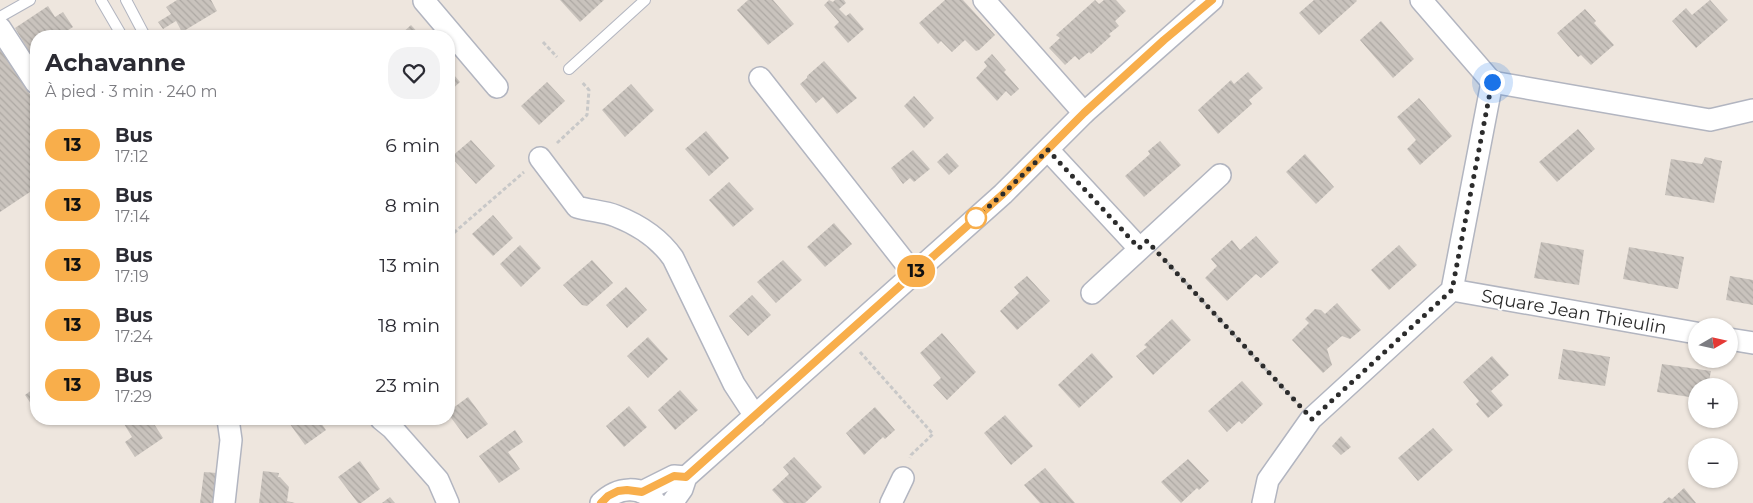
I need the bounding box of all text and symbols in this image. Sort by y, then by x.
button: heart [388,47,440,99]
text: Achavanne [45,48,186,77]
your location [1480,70,1505,95]
text: À pied · 3 min · 240 m [45,82,218,101]
text: Bus [115,124,153,147]
text: 13 [64,134,81,156]
text: 6 min [385,134,440,157]
text: 17:12 [115,147,148,166]
text: Bus [115,184,153,207]
text: 13 [64,194,81,216]
text: 8 min [385,194,440,217]
text: 17:14 [115,207,150,226]
unlabelled marker [965,207,987,229]
text: Bus [115,244,153,267]
text: 13 [64,254,81,276]
text: 13 min [379,254,440,277]
line badge: 13 [894,255,938,287]
text: 13 [907,260,925,282]
text: 17:19 [115,267,149,286]
street label: Square Jean Thieulin [1480,285,1668,339]
text: Bus [115,304,153,327]
text: 13 [64,314,81,336]
text: 18 min [378,314,440,337]
north arrow [1688,318,1738,368]
map controls [1688,318,1738,488]
text: 17:24 [115,327,153,346]
text: Bus [115,364,153,387]
text: 13 [64,374,81,396]
text: 23 min [375,374,440,397]
button: + [1688,378,1738,428]
text: 17:29 [115,387,152,406]
button: − [1688,438,1738,488]

